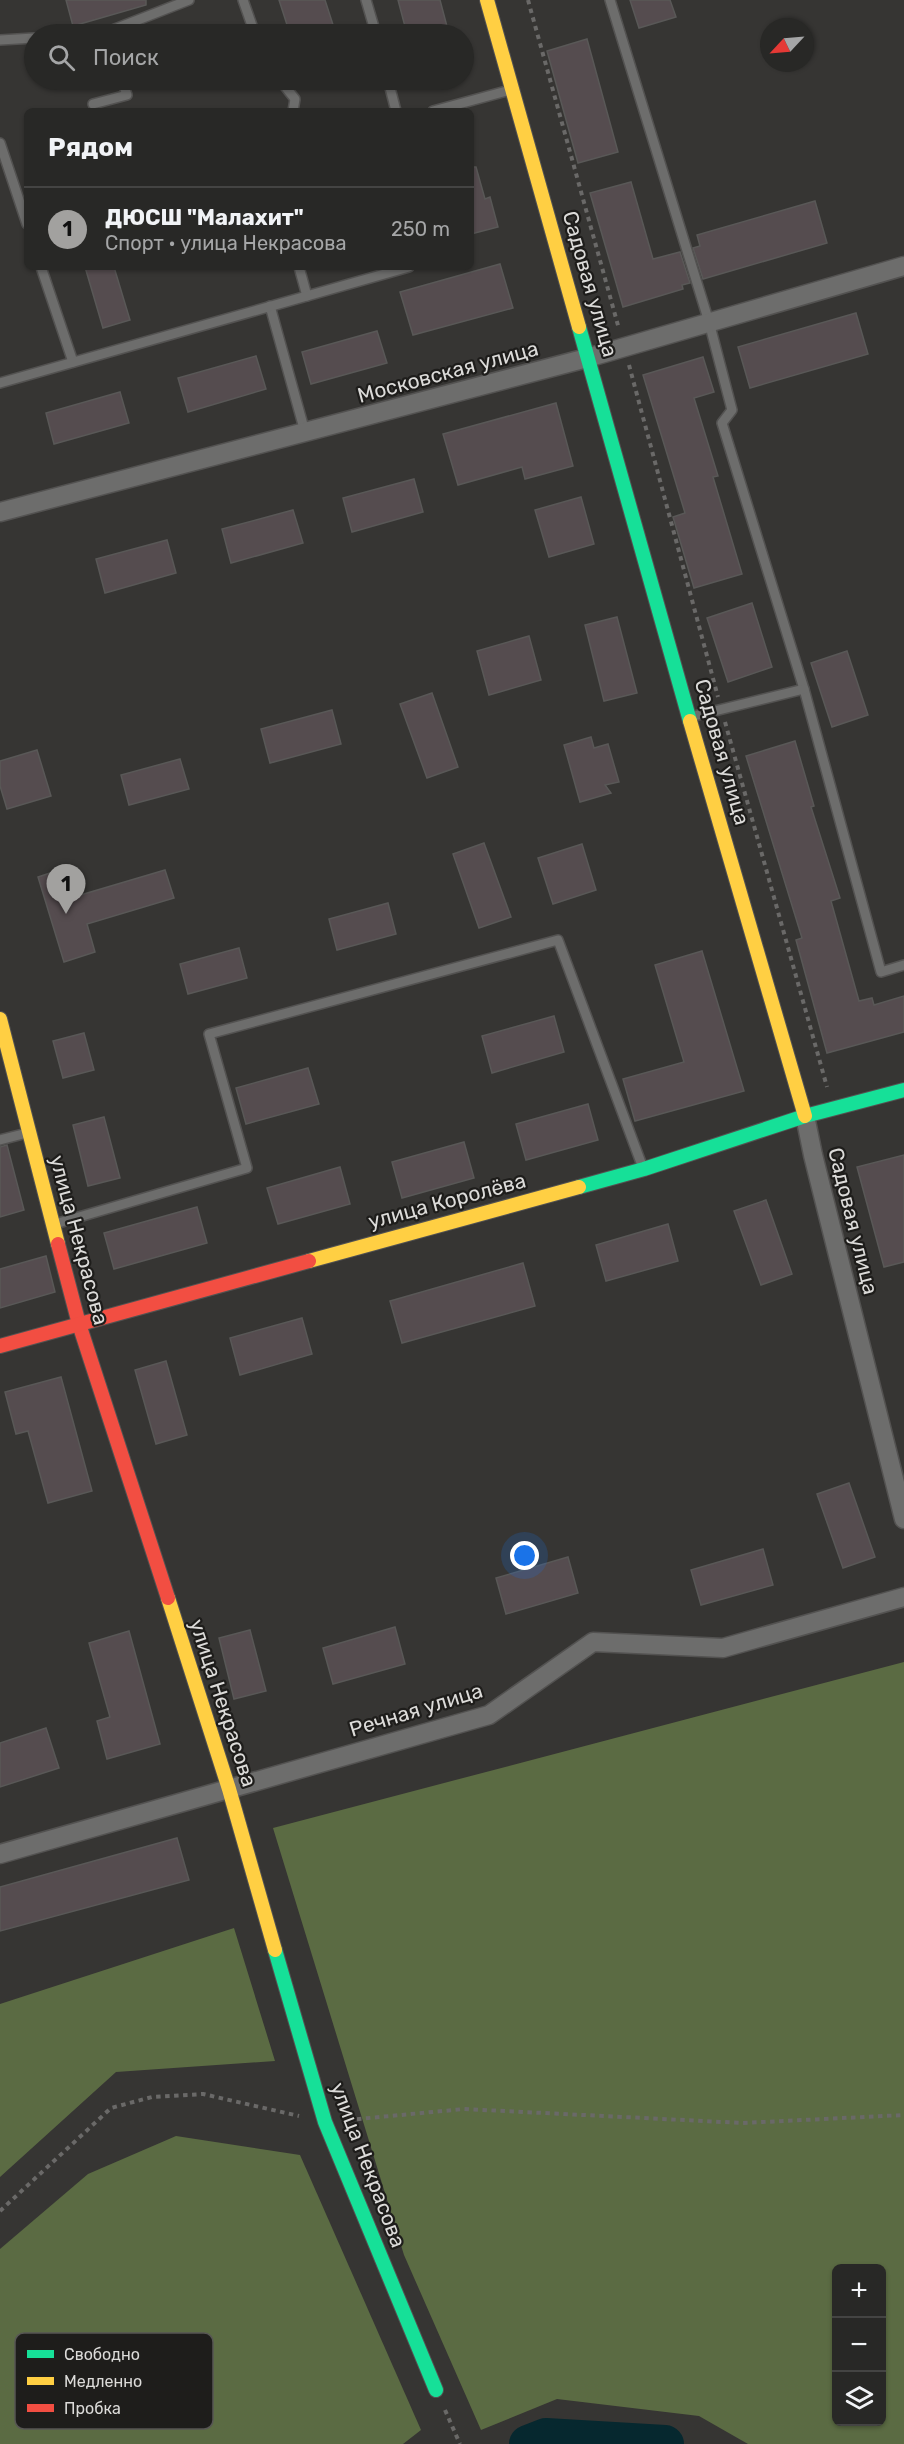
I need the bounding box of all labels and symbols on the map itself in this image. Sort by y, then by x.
north arrow [760,18,814,72]
street label: Садовая улица [558,208,623,360]
street label: Московская улица [355,335,541,408]
street label: Садовая улица [690,676,755,828]
pin: 1 [46,864,86,914]
street label: Садовая улица [823,1145,884,1297]
street label: улица Некрасова [45,1152,114,1327]
street label: улица Королёва [365,1167,528,1234]
your location [510,1541,539,1570]
street label: улица Некрасова [185,1616,262,1790]
street label: Речная улица [346,1677,486,1742]
street label: улица Некрасова [325,2079,411,2251]
legend [15,2333,213,2429]
text: Свободно [64,2345,140,2364]
text: Медленно [64,2372,142,2391]
text: Пробка [64,2399,121,2418]

